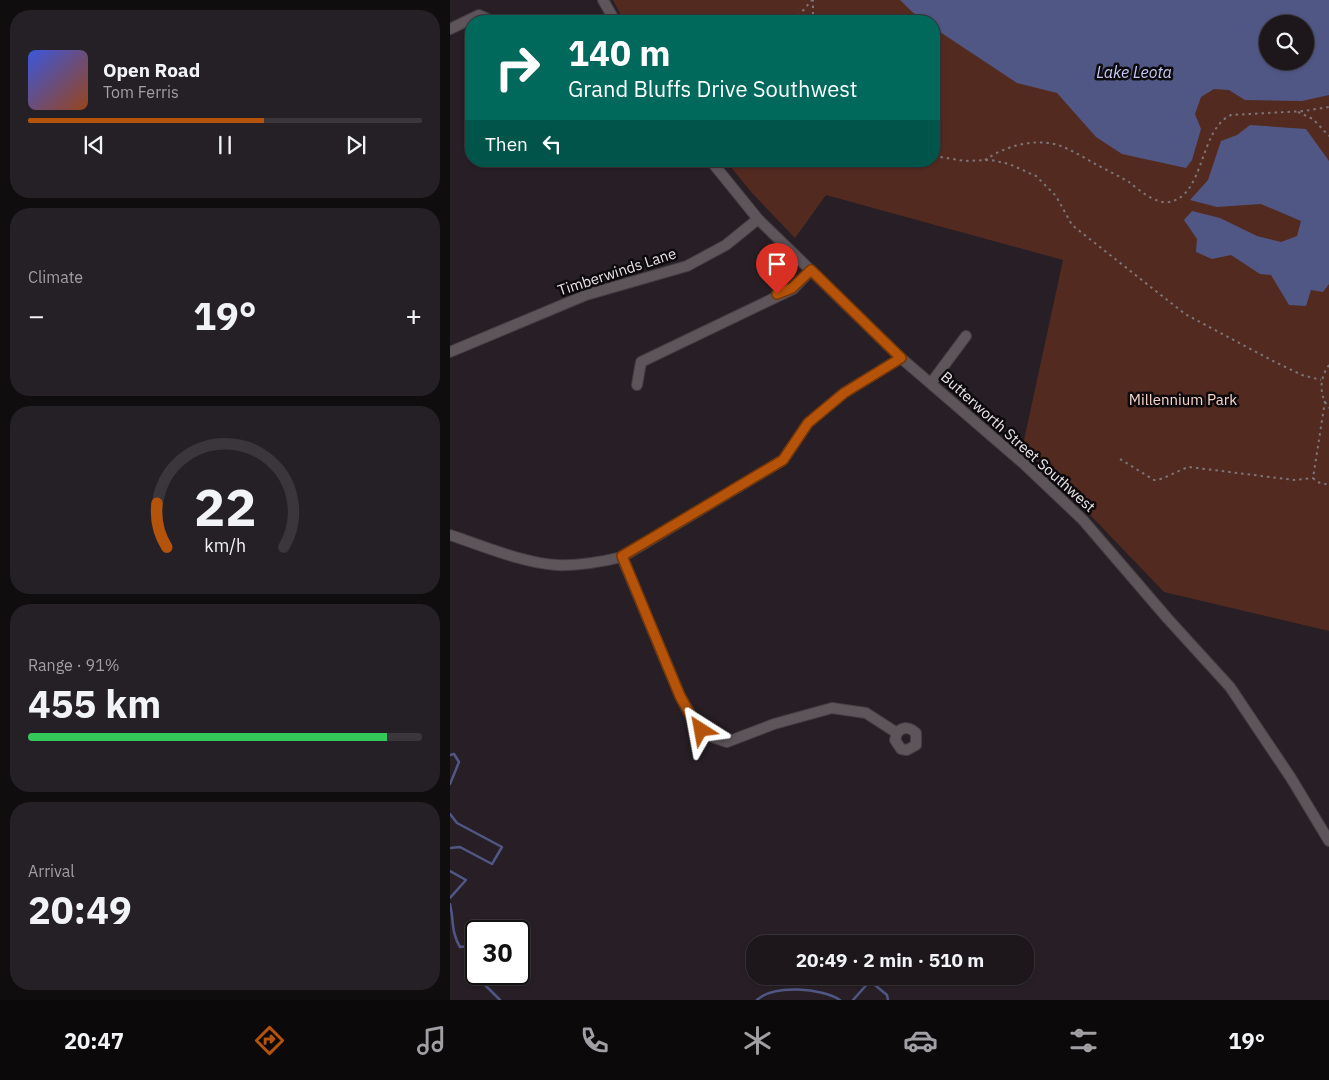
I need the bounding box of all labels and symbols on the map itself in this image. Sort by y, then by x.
water label: Lake Leota [1096,62,1172,82]
street label: Timberwinds Lane [555,243,679,300]
pin [756,243,798,294]
street label: Butterworth Street Southwest [937,367,1100,516]
park label: Millennium Park [1129,390,1237,409]
position arrow [674,703,726,755]
speed limit sign: 30 [465,920,530,985]

